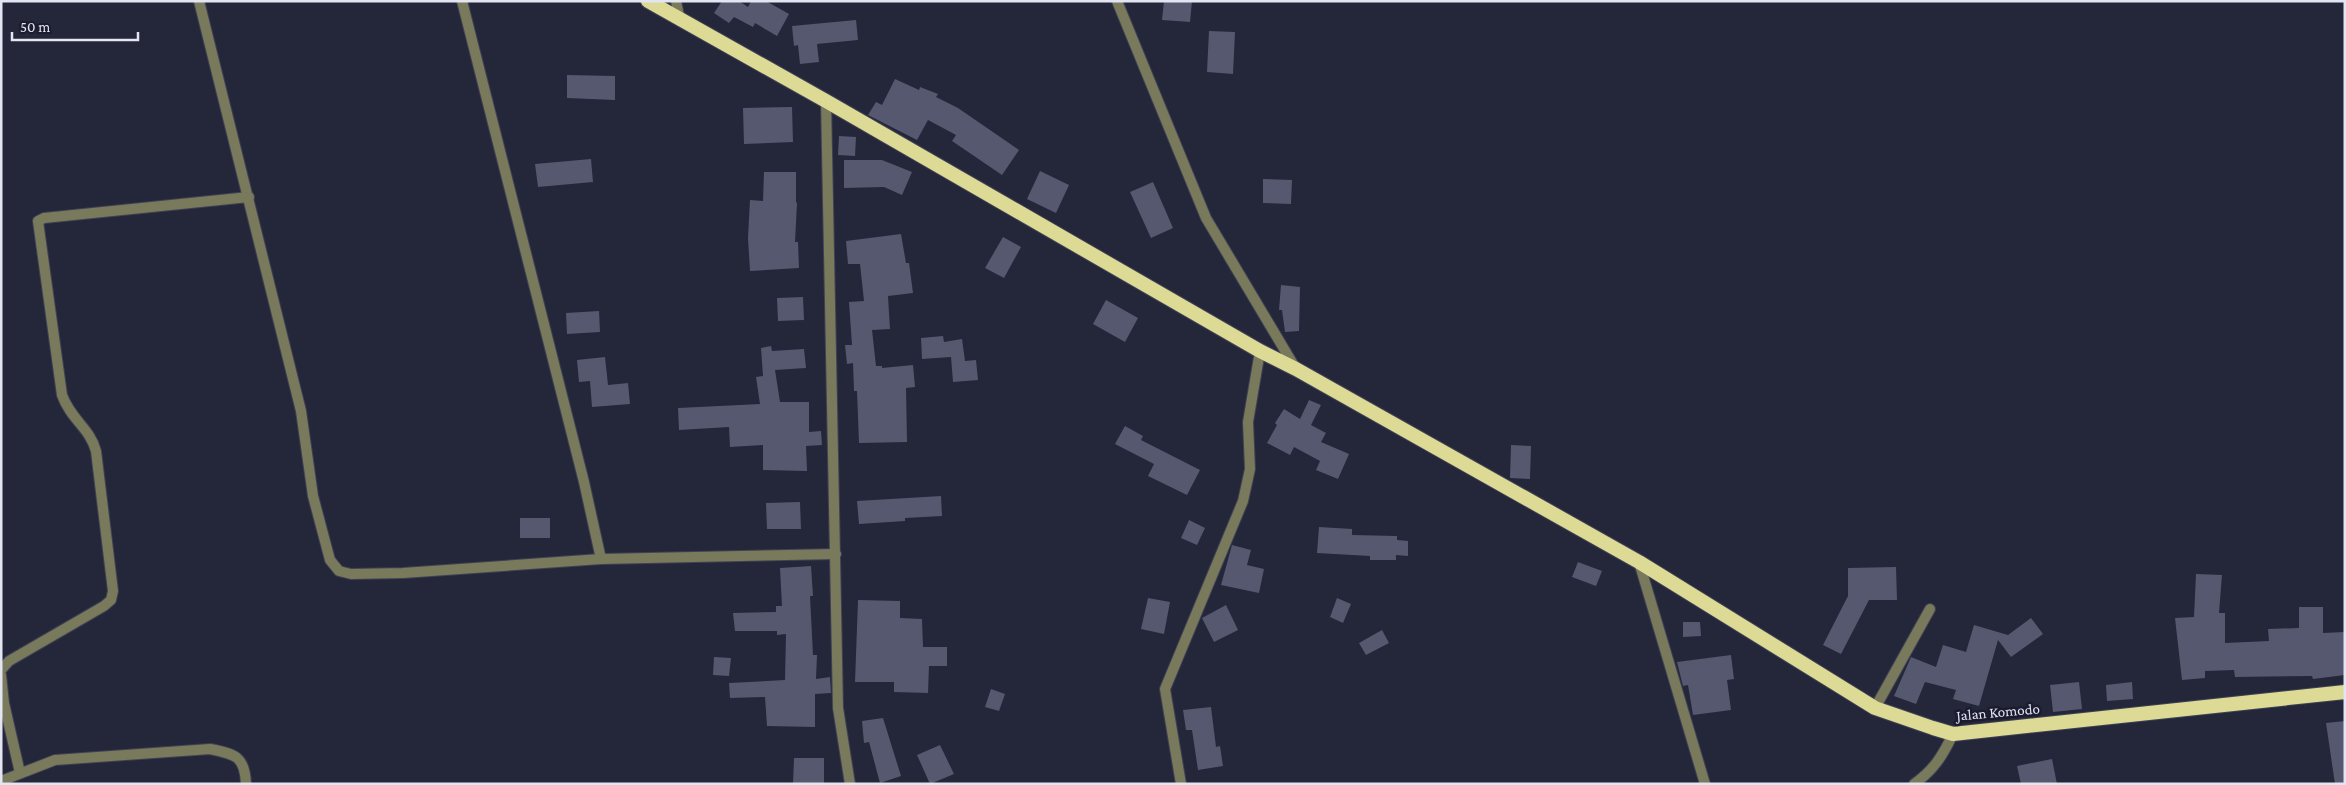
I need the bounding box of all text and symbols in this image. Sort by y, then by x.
scale bar [12,10,139,42]
text: 50 m [20,19,50,35]
street label: Jalan Komodo [1954,700,2041,725]

